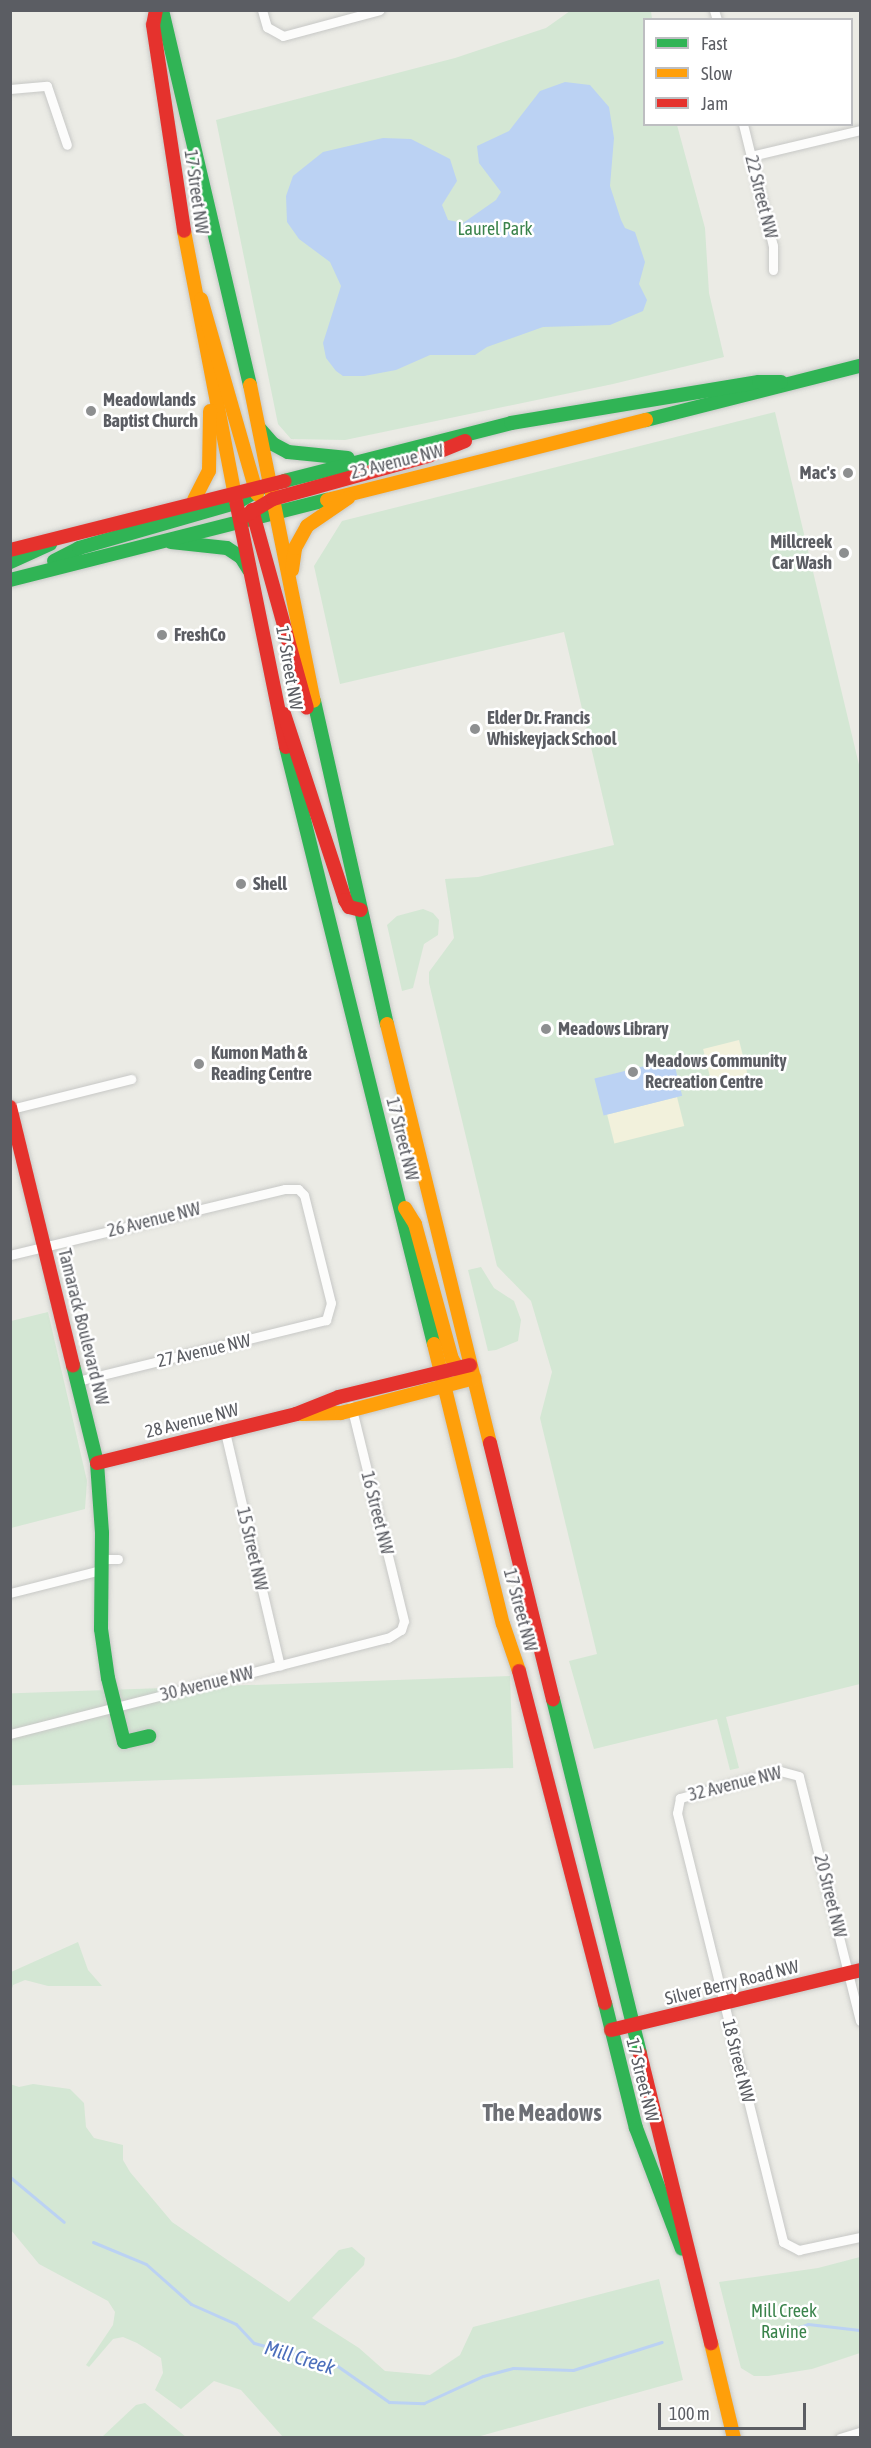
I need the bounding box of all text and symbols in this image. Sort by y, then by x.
legend [643,18,853,126]
text: Fast [701,33,728,54]
text: Slow [701,63,732,84]
text: Jam [701,93,728,114]
street label: 17 Street NW [179,148,213,236]
street label: 22 Street NW [740,153,782,241]
park label: Laurel Park [458,218,532,240]
place label: Meadowlands Baptist Church [103,390,198,432]
marker: Meadowlands Baptist Church [84,404,98,418]
street label: 23 Avenue NW [348,440,446,484]
place label: Mac's [800,462,836,484]
marker: Mac's [841,466,855,480]
place label: Millcreek Car Wash [770,532,832,574]
marker: Millcreek Car Wash [837,546,851,560]
place label: FreshCo [174,624,226,646]
street label: 17 Street NW [271,624,307,712]
marker: FreshCo [155,628,169,642]
place label: Elder Dr. Francis Whiskeyjack School [487,708,616,750]
marker: Elder Dr. Francis Whiskeyjack School [468,722,482,736]
place label: Shell [253,873,287,895]
marker: Shell [234,877,248,891]
place label: Meadows Library [558,1018,669,1040]
marker: Meadows Library [539,1022,553,1036]
place label: Kumon Math & Reading Centre [211,1043,312,1086]
place label: Meadows Community Recreation Centre [645,1051,787,1094]
marker: Kumon Math & Reading Centre [192,1057,206,1071]
marker: Meadows Community Recreation Centre [626,1065,640,1079]
street label: 17 Street NW [381,1095,423,1183]
street label: 26 Avenue NW [105,1198,203,1242]
street label: Tamarack Boulevard NW [53,1246,113,1408]
street label: 27 Avenue NW [155,1330,253,1372]
street label: 28 Avenue NW [143,1399,241,1443]
street label: 16 Street NW [356,1469,398,1557]
street label: 15 Street NW [232,1505,272,1593]
street label: 17 Street NW [499,1566,541,1654]
street label: 30 Avenue NW [158,1662,256,1706]
street label: 32 Avenue NW [686,1762,784,1806]
street label: 20 Street NW [809,1852,851,1940]
street label: Silver Berry Road NW [663,1956,801,2010]
street label: 18 Street NW [717,2017,759,2105]
street label: 17 Street NW [621,2036,663,2124]
district label: The Meadows [482,2099,602,2127]
park label: Mill Creek Ravine [751,2301,817,2344]
water label: Mill Creek [262,2335,338,2379]
scale bar [661,2391,810,2429]
text: 100 m [669,2403,710,2424]

